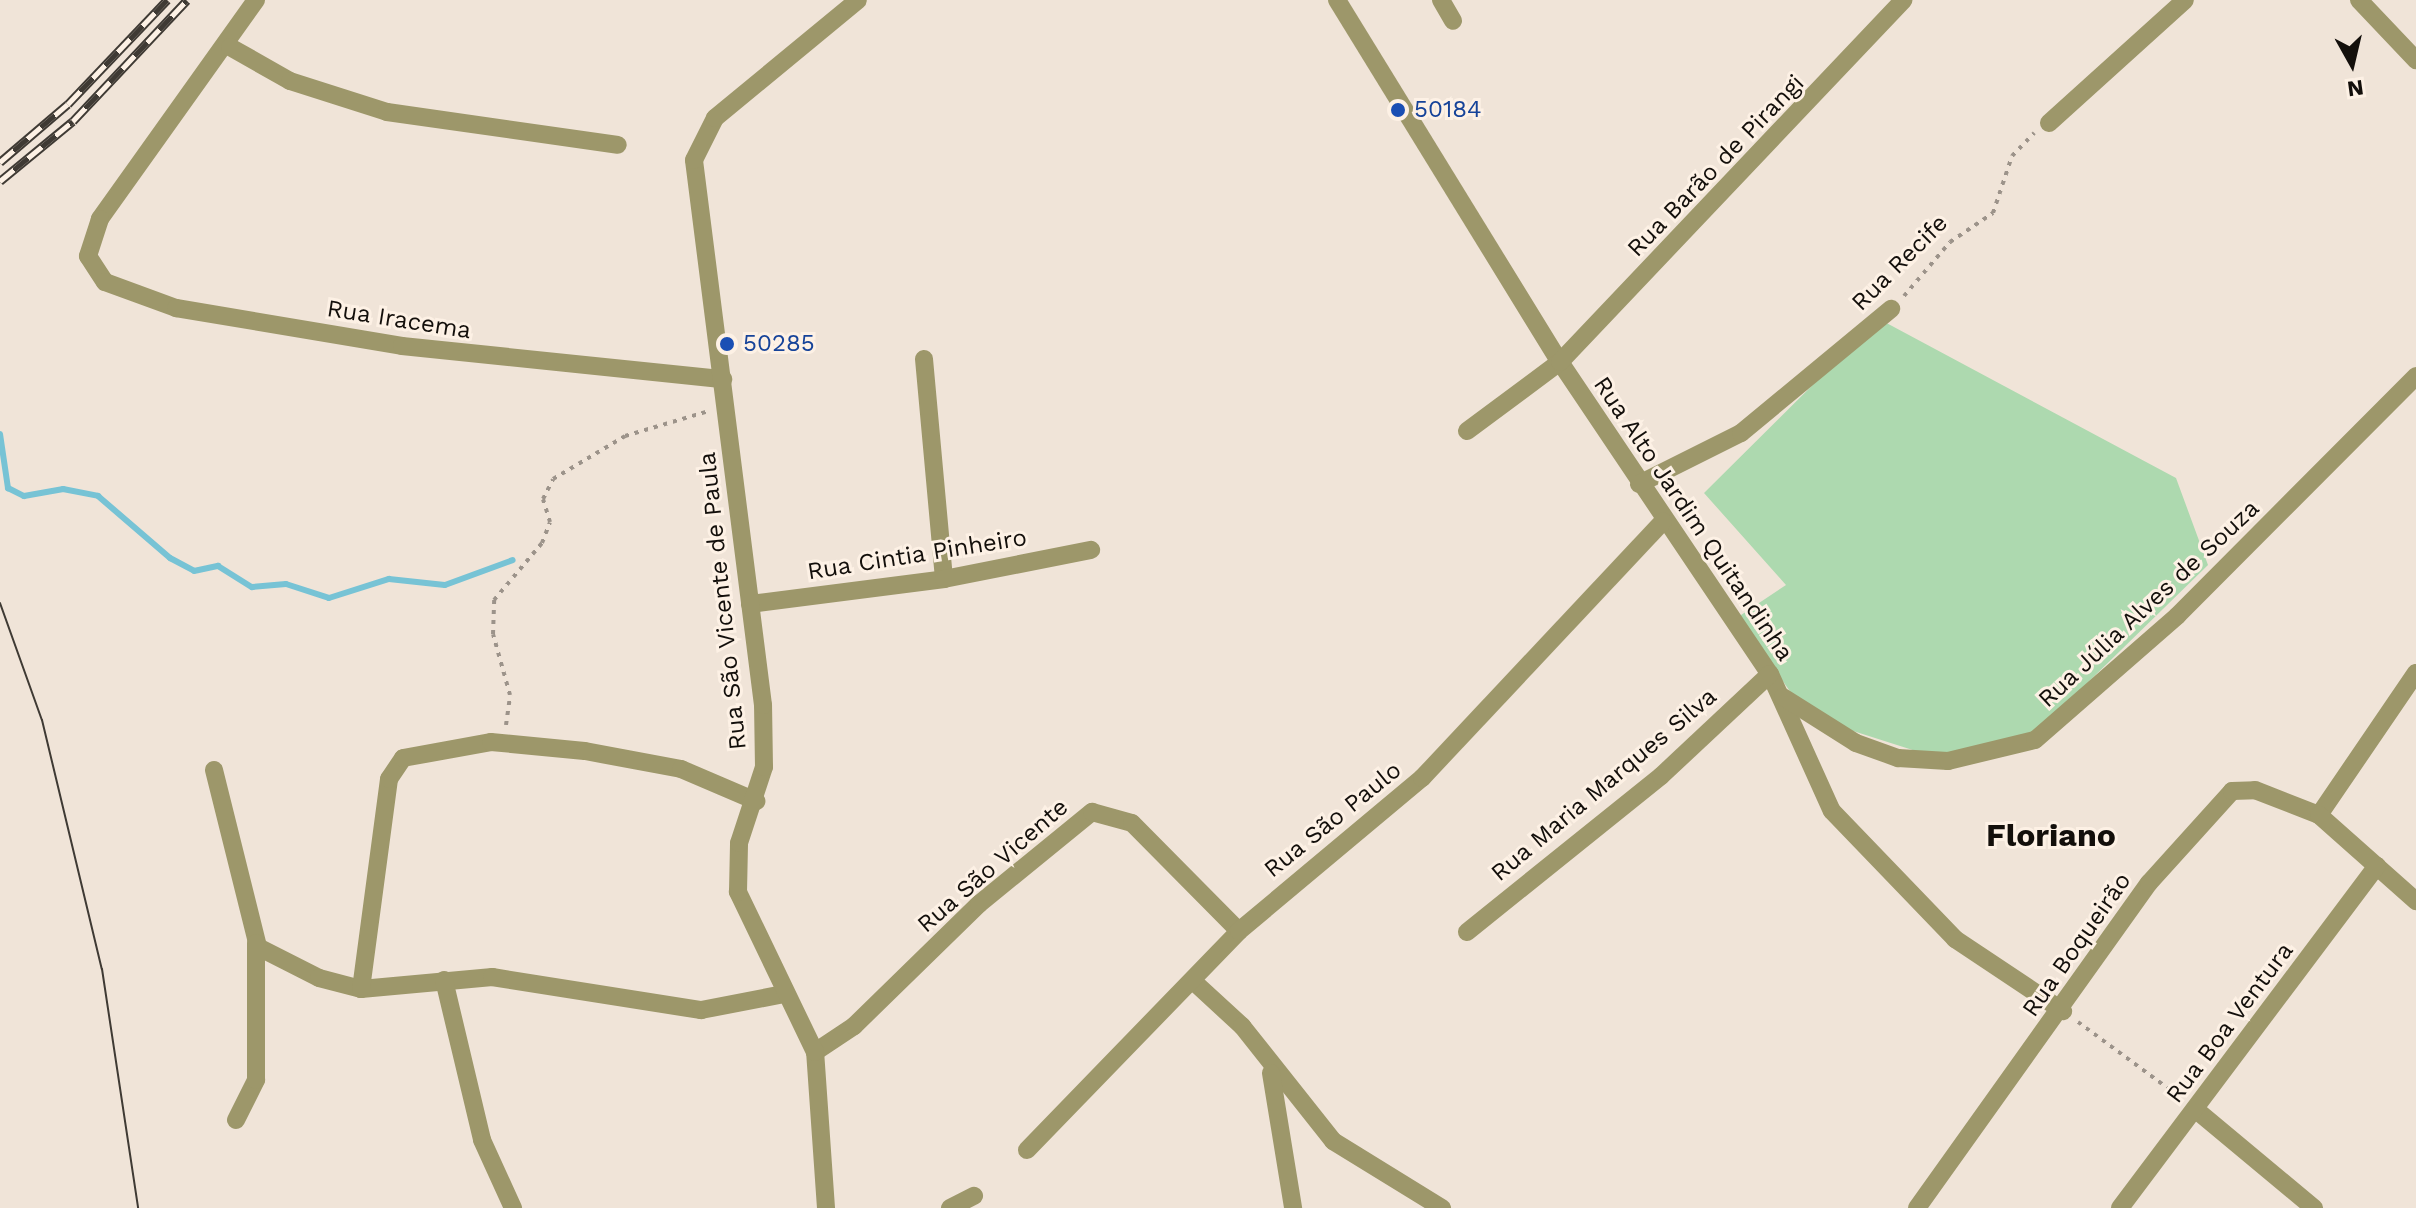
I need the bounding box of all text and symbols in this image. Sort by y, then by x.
north arrow [2312,24,2392,104]
street label: Rua Barão de Pirangi [1621,69,1811,263]
text: N [2346,75,2365,102]
place label: 50184 [1414,96,1482,124]
marker: 50184 [1389,101,1407,119]
street label: Rua Recife [1846,209,1954,317]
street label: Rua Iracema [325,294,473,346]
place label: 50285 [743,330,815,358]
marker: 50285 [718,335,736,353]
street label: Rua Alto Jardim Quitandinha [1586,371,1800,667]
street label: Rua São Vicente de Paula [693,450,753,752]
street label: Rua Júlia Alves de Souza [2032,493,2266,715]
street label: Rua Cintia Pinheiro [805,523,1029,587]
street label: Rua Maria Marques Silva [1485,682,1723,888]
street label: Rua São Paulo [1259,756,1407,884]
street label: Rua São Vicente [911,792,1075,940]
district label: Floriano [1986,816,2116,854]
street label: Rua Boqueirão [2016,867,2138,1023]
street label: Rua Boa Ventura [2160,936,2300,1110]

